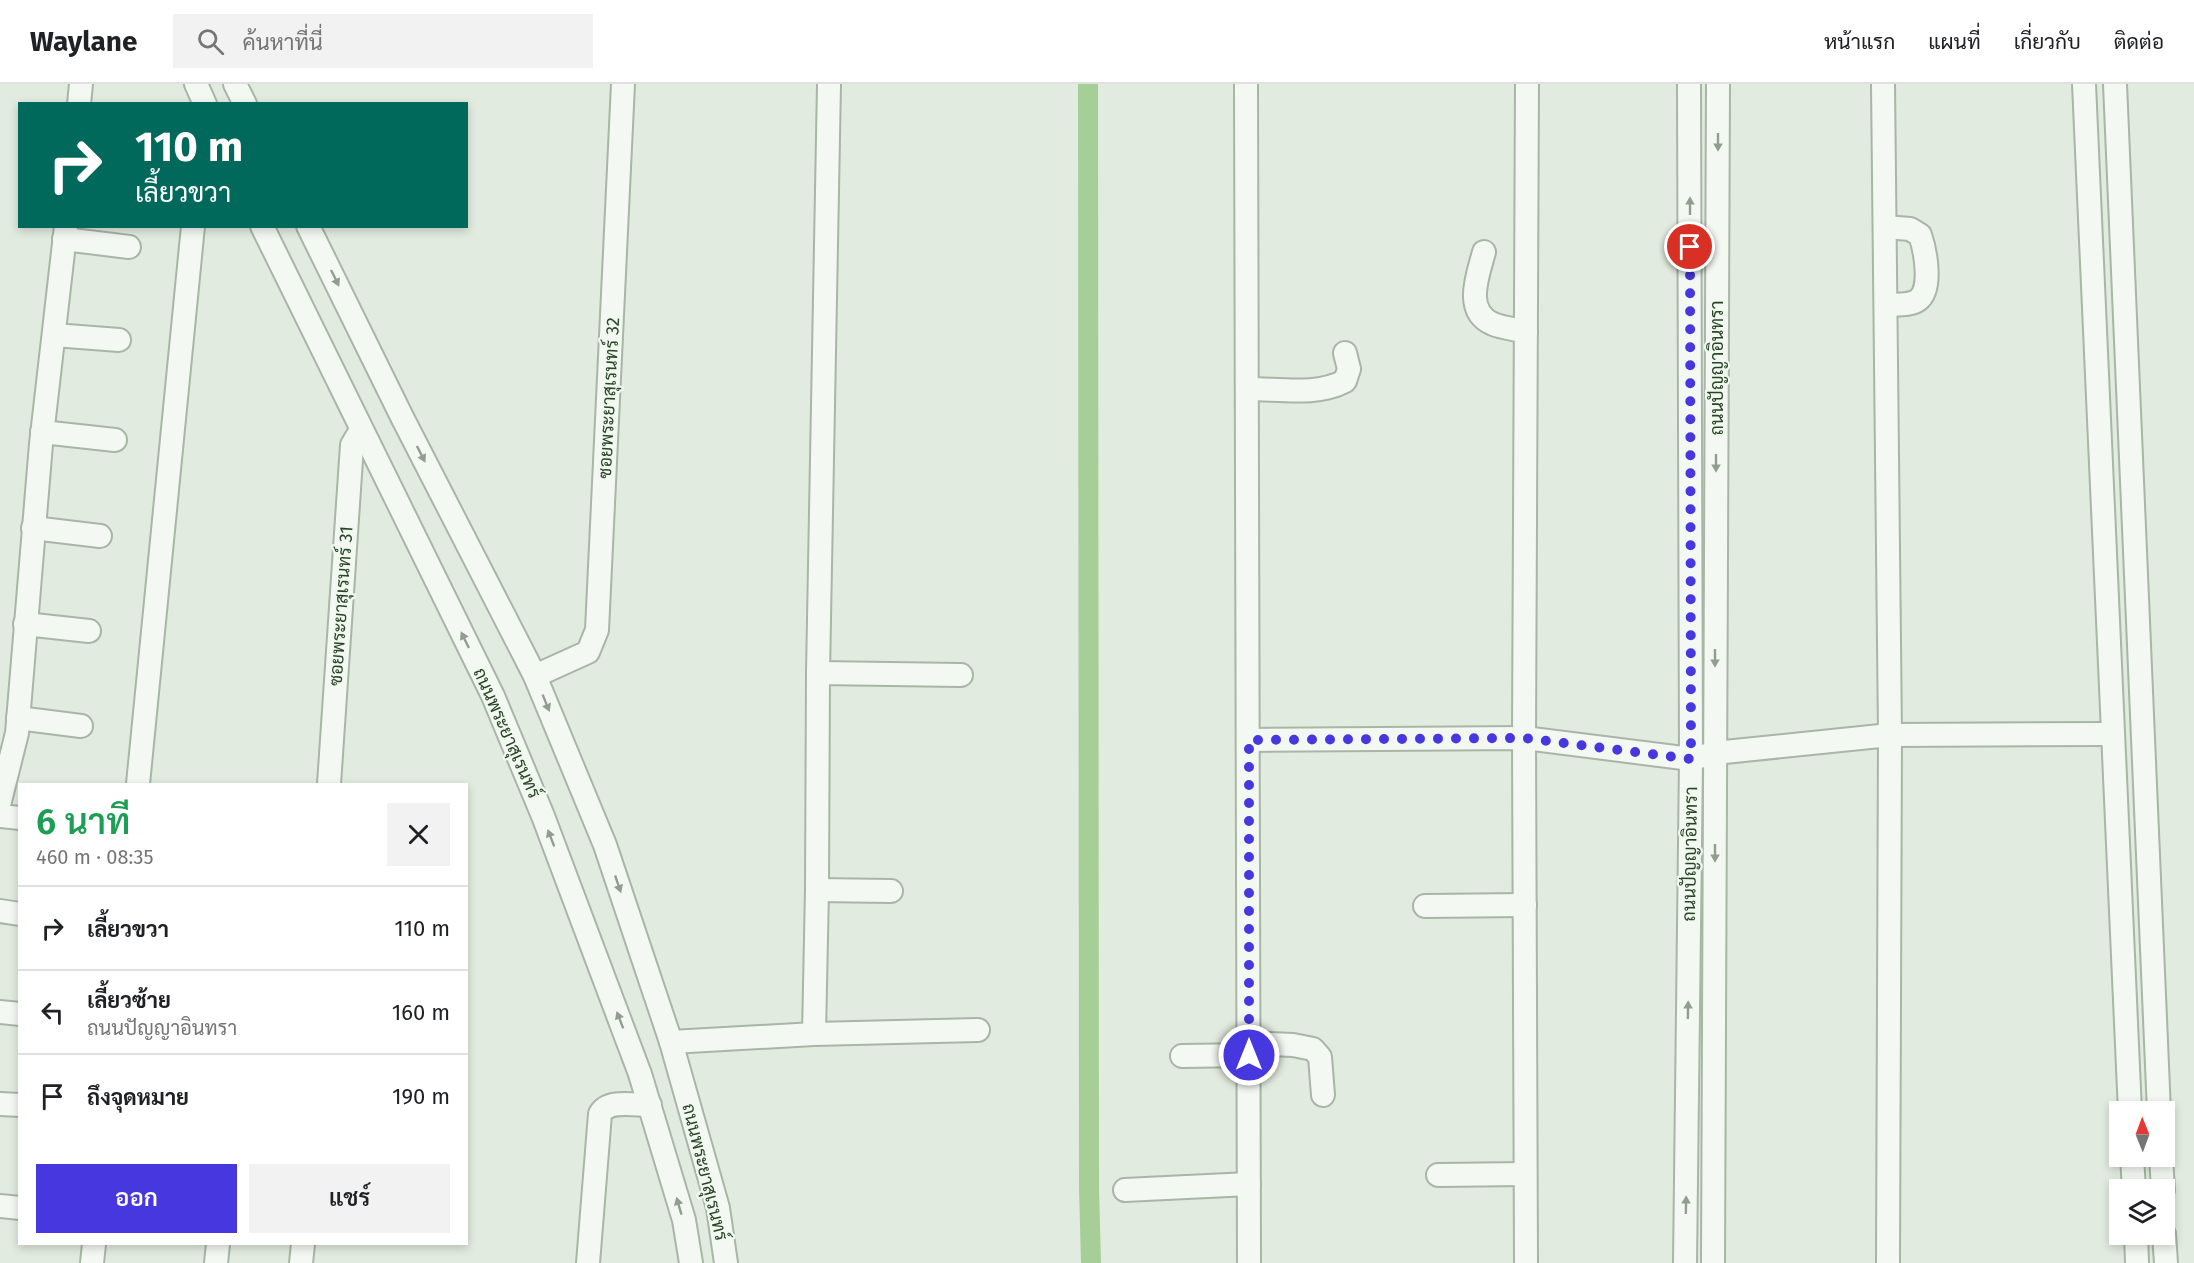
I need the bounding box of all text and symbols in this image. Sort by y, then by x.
search box [173,14,593,68]
text: Waylane [30,25,137,58]
icon: search [194,25,227,58]
text: ค้นหาที่นี่ [242,29,323,56]
text: หน้าแรก [1824,29,1895,55]
text: แผนที่ [1928,29,1981,55]
text: เกี่ยวกับ [2014,29,2081,55]
text: ติดต่อ [2114,29,2164,55]
text: 110 m [135,122,243,172]
icon: right [36,126,114,204]
one-way arrow [1713,133,1723,152]
text: เลี้ยวขวา [135,177,231,209]
one-way arrow [1685,196,1695,215]
pin [1664,221,1715,272]
icon: arrive [1673,230,1706,263]
one-way arrow [330,270,340,287]
street label: ถนนปัญญาอินทรา [1706,300,1728,436]
street label: ซอยพระยาสุเรนทร์ 32 [592,317,625,479]
one-way arrow [416,445,426,462]
one-way arrow [1711,454,1721,473]
street label: ซอยพระยาสุเรนทร์ 31 [322,525,359,687]
one-way arrow [460,631,470,648]
one-way arrow [1710,649,1720,668]
street label: ถนนพระยาสุเรนทร์ [467,664,548,802]
one-way arrow [541,694,551,712]
street label: ถนนปัญญาอินทรา [1678,786,1702,922]
text: 6 นาที [36,800,130,844]
button: close [387,803,450,866]
one-way arrow [546,828,556,846]
one-way arrow [1710,844,1720,863]
text: 460 m · 08:35 [36,845,153,869]
one-way arrow [613,875,623,893]
icon: right [36,912,69,945]
text: 110 m [394,915,450,942]
text: เลี้ยวขวา [87,916,169,943]
text: เลี้ยวซ้าย [87,987,171,1014]
icon: left [36,996,69,1029]
text: 160 m [392,999,450,1026]
one-way arrow [1683,1000,1693,1019]
one-way arrow [615,1011,624,1029]
text: ถนนปัญญาอินทรา [87,1016,237,1040]
position arrow [1217,1023,1281,1087]
icon: arrive [36,1080,69,1113]
text: 190 m [392,1083,450,1110]
text: ถึงจุดหมาย [87,1084,189,1111]
street label: ถนนพระยาสุเรนทร์ [676,1101,735,1243]
north arrow [2109,1101,2175,1167]
map controls [2109,1101,2175,1245]
button: ออก [36,1164,237,1233]
button: แชร์ [249,1164,450,1233]
button: layers [2109,1179,2175,1245]
one-way arrow [1681,1195,1691,1214]
one-way arrow [674,1197,683,1215]

